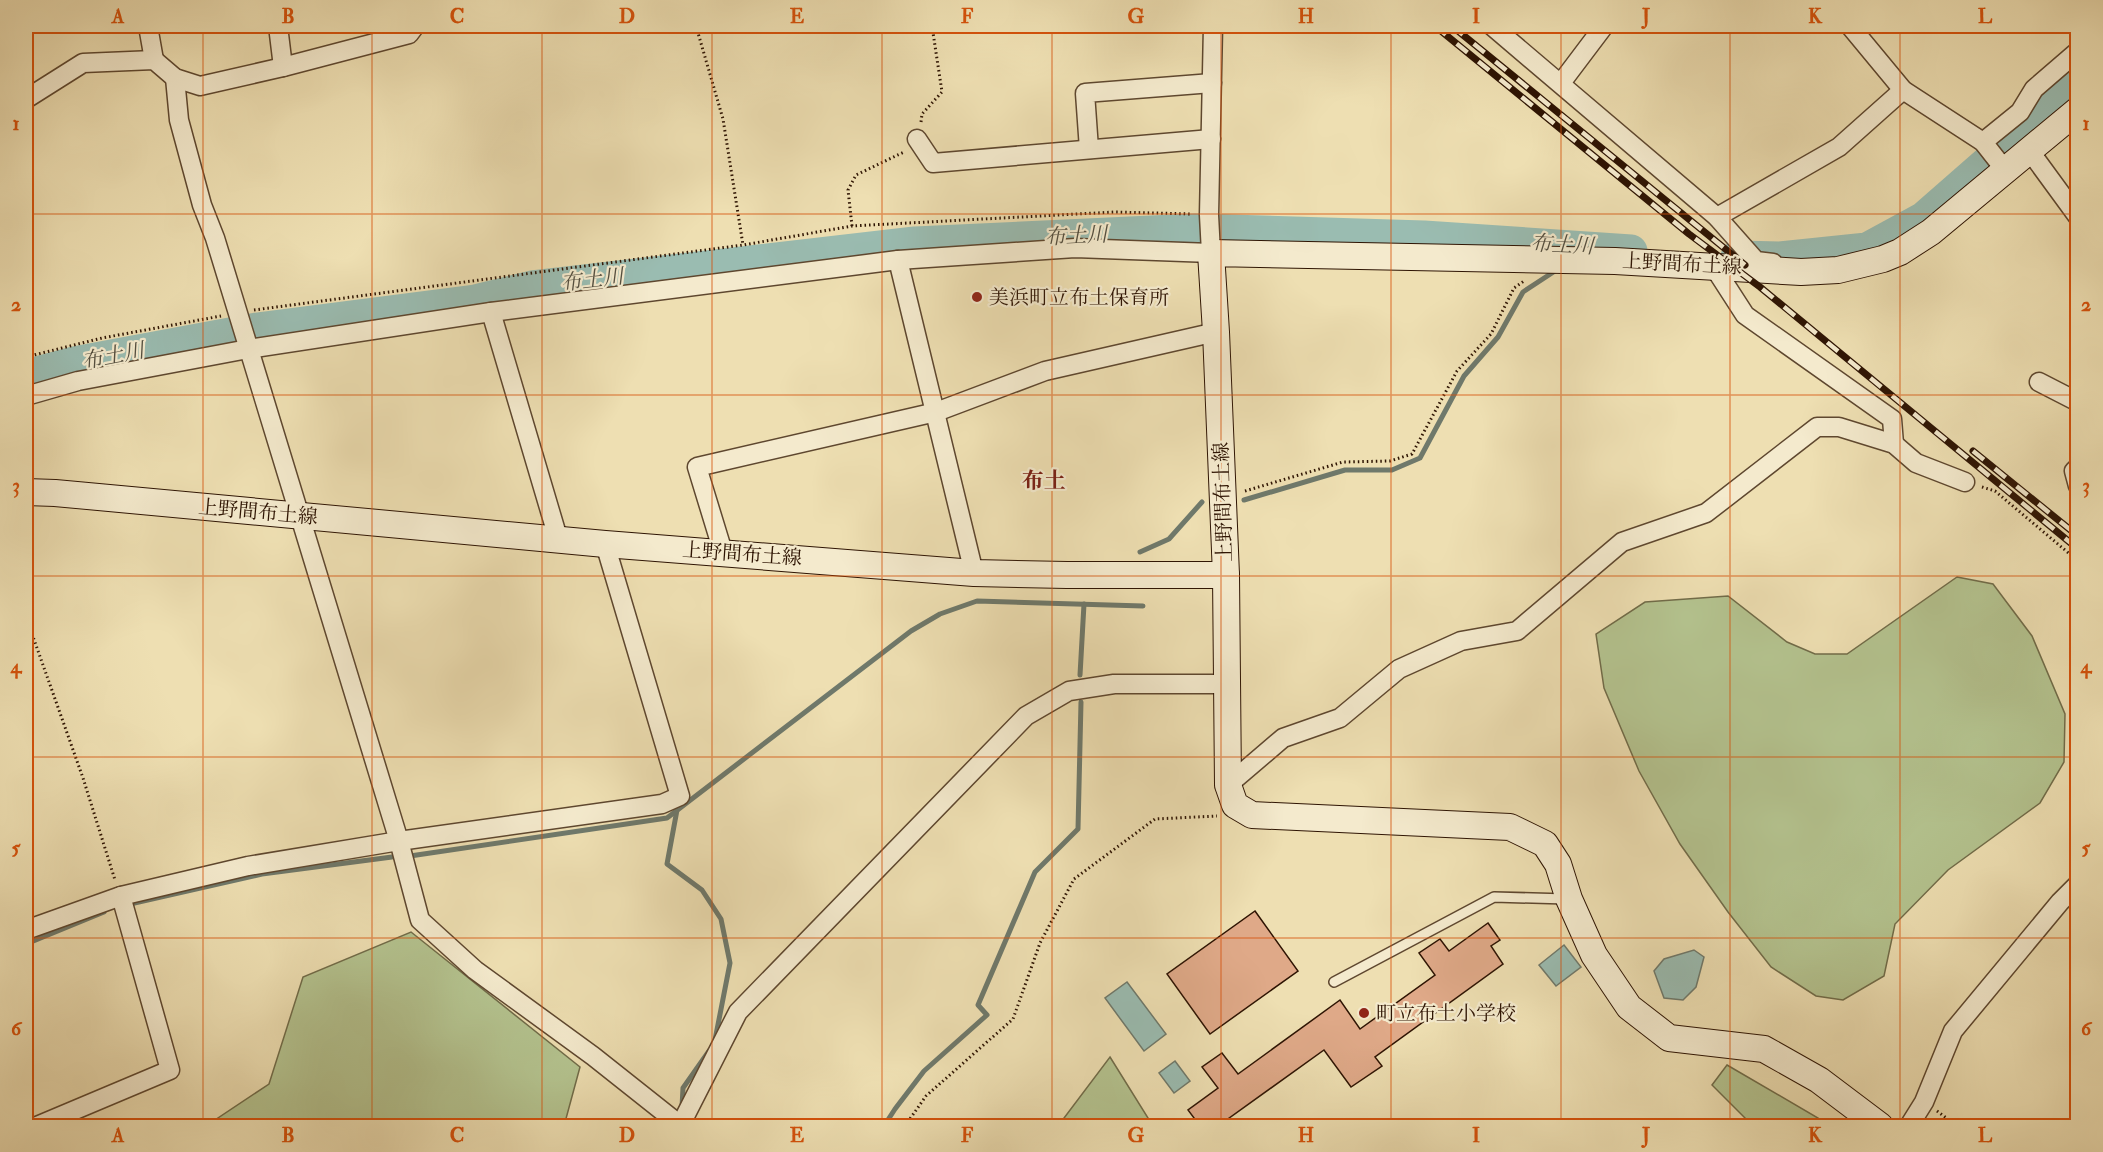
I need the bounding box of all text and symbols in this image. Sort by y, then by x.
text: A [111,4,125,29]
text: B [281,4,295,29]
text: C [450,4,464,29]
text: D [619,4,635,29]
text: E [790,4,805,29]
text: F [961,4,974,29]
text: G [1128,4,1145,29]
text: H [1298,4,1314,29]
text: I [1472,4,1480,29]
text: J [1641,4,1650,29]
text: K [1808,4,1823,29]
text: L [1978,4,1993,29]
text: 1 [12,111,20,136]
text: 1 [2082,111,2090,136]
water label: 布土川 [1044,221,1110,251]
water label: 布土川 [1530,230,1596,260]
street label: 上野間布土線 [1621,248,1743,280]
water label: 布土川 [559,263,627,297]
place label: 美浜町立布土保育所 [989,285,1169,310]
marker: 美浜町立布土保育所 [970,290,984,304]
text: 2 [11,292,21,317]
text: 2 [2081,292,2091,317]
water label: 布土川 [80,336,148,375]
street label: 上野間布土線 [1208,442,1238,562]
district label: 布土 [1022,467,1066,495]
text: 3 [12,473,20,498]
text: 3 [2082,473,2090,498]
street label: 上野間布土線 [197,494,319,530]
street label: 上野間布土線 [681,537,803,571]
text: 4 [10,654,23,679]
text: 4 [2080,654,2093,679]
text: 5 [12,835,22,860]
text: 5 [2082,835,2092,860]
place label: 町立布土小学校 [1376,1001,1516,1026]
marker: 町立布土小学校 [1357,1006,1371,1020]
text: 6 [11,1016,23,1041]
text: 6 [2081,1016,2093,1041]
text: A [111,1123,125,1148]
text: B [281,1123,295,1148]
text: C [450,1123,464,1148]
text: D [619,1123,635,1148]
text: E [790,1123,805,1148]
text: F [961,1123,974,1148]
text: G [1128,1123,1145,1148]
text: H [1298,1123,1314,1148]
text: I [1472,1123,1480,1148]
text: J [1641,1123,1650,1148]
text: K [1808,1123,1823,1148]
text: L [1978,1123,1993,1148]

